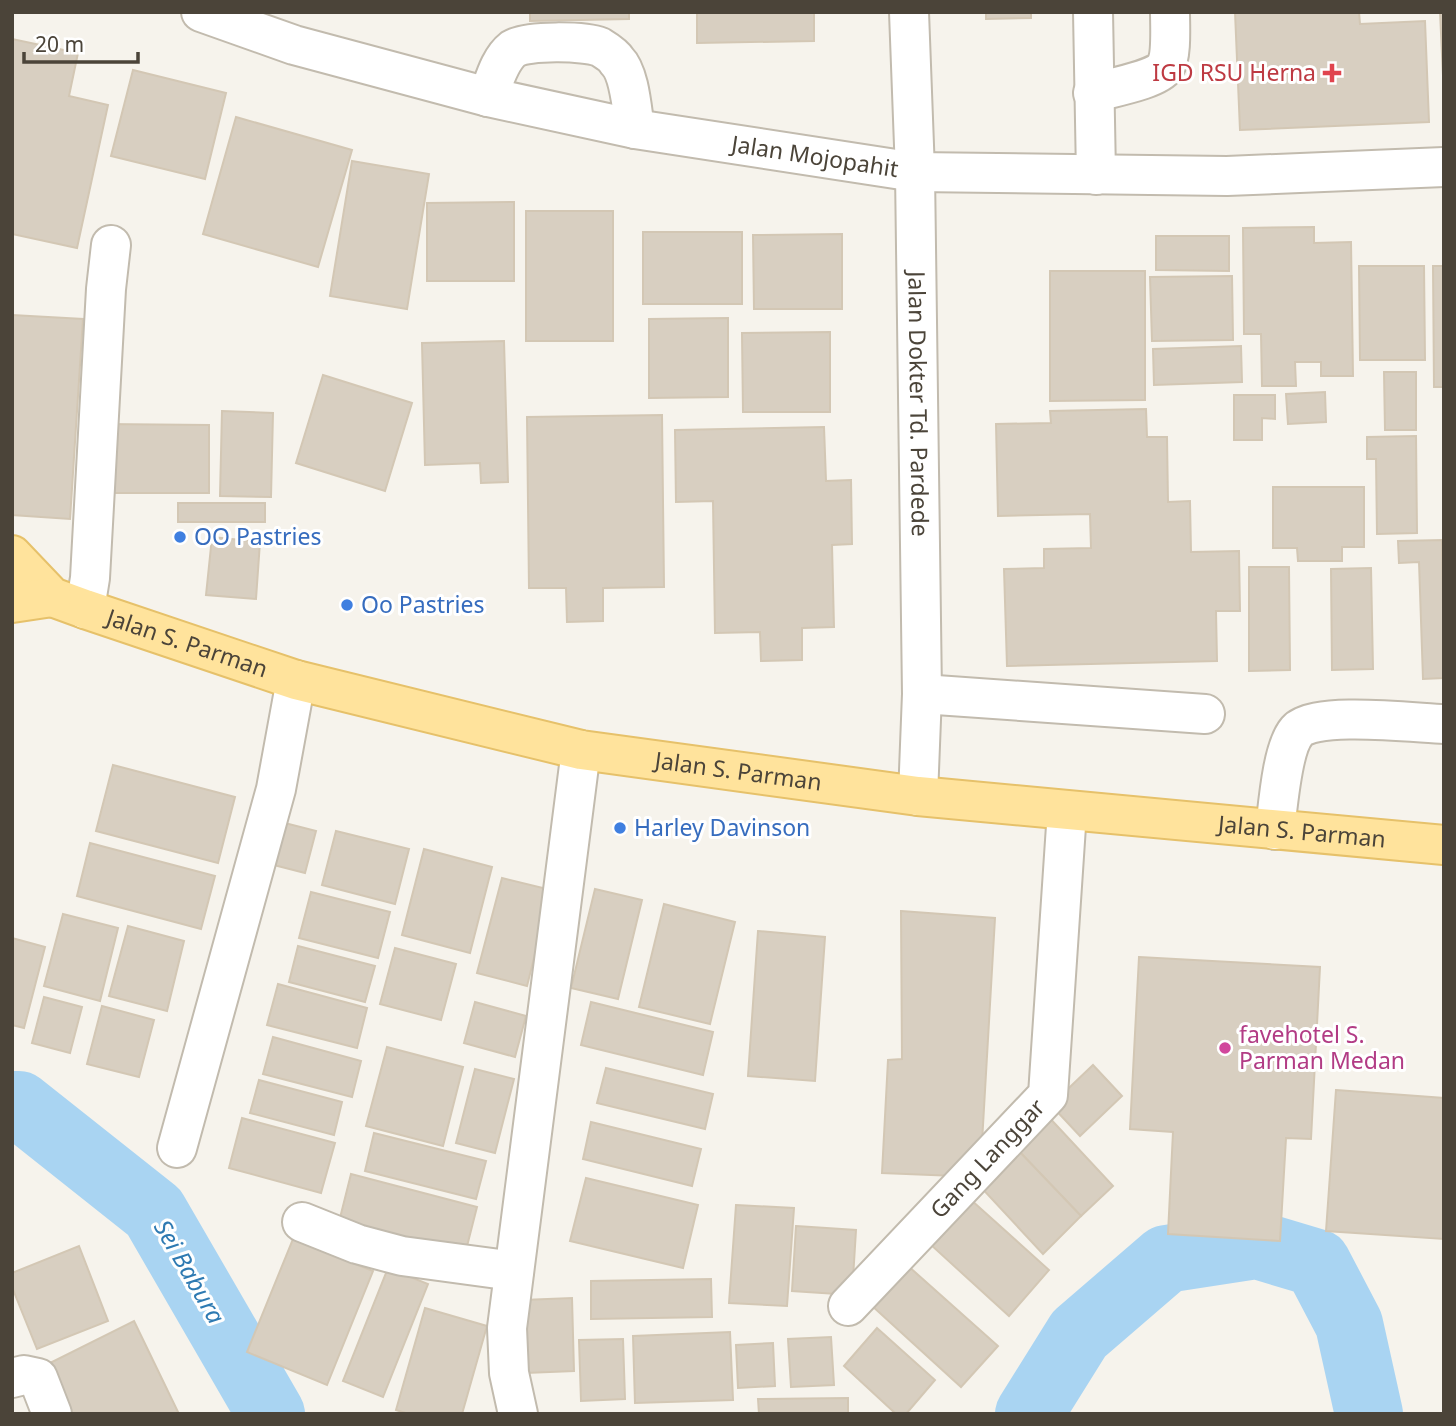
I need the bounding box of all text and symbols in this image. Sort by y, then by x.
scale bar [24,21,138,65]
text: 20 m [35,30,84,58]
place label: IGD RSU Herna [1152,56,1316,88]
marker: IGD RSU Herna [1322,63,1342,83]
street label: Jalan Mojopahit [727,127,901,184]
street label: Jalan Dokter Td. Pardede [901,269,937,537]
place label: OO Pastries [194,520,321,552]
marker: OO Pastries [172,529,188,545]
place label: Oo Pastries [361,588,484,620]
marker: Oo Pastries [339,597,355,613]
street label: Jalan S. Parman [101,600,272,684]
street label: Jalan S. Parman [651,743,824,798]
street label: Jalan S. Parman [1215,807,1387,854]
place label: Harley Davinson [634,811,810,843]
marker: Harley Davinson [612,820,628,836]
place label: favehotel S. Parman Medan [1239,1018,1405,1076]
marker: favehotel S. Parman Medan [1217,1040,1233,1056]
street label: Gang Langgar [922,1091,1052,1225]
water label: Sei Babura [147,1213,234,1330]

